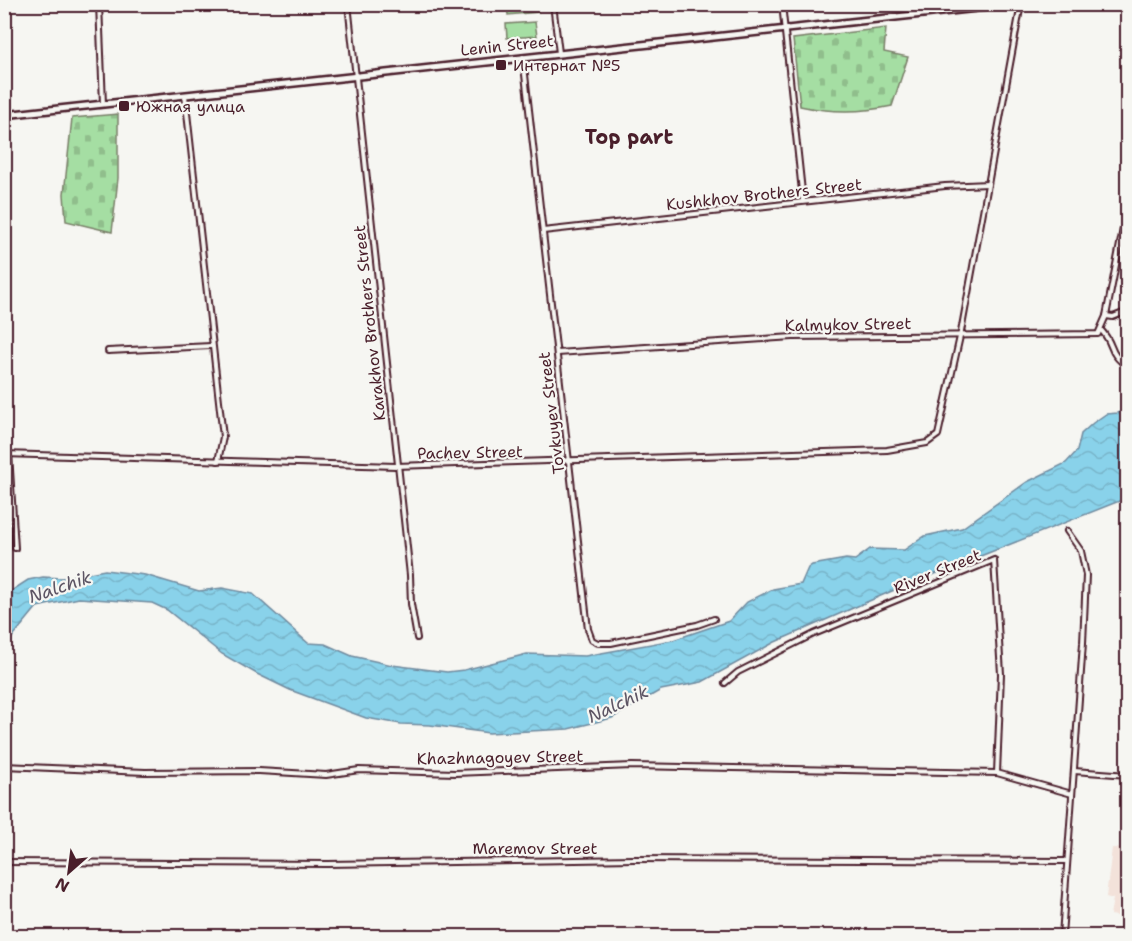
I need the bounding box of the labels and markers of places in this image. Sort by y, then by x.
place label: Интернат №5 [513,55,621,76]
marker: Интернат №5 [494,58,508,72]
place label: Южная улица [136,96,245,117]
marker: Южная улица [117,99,131,113]

